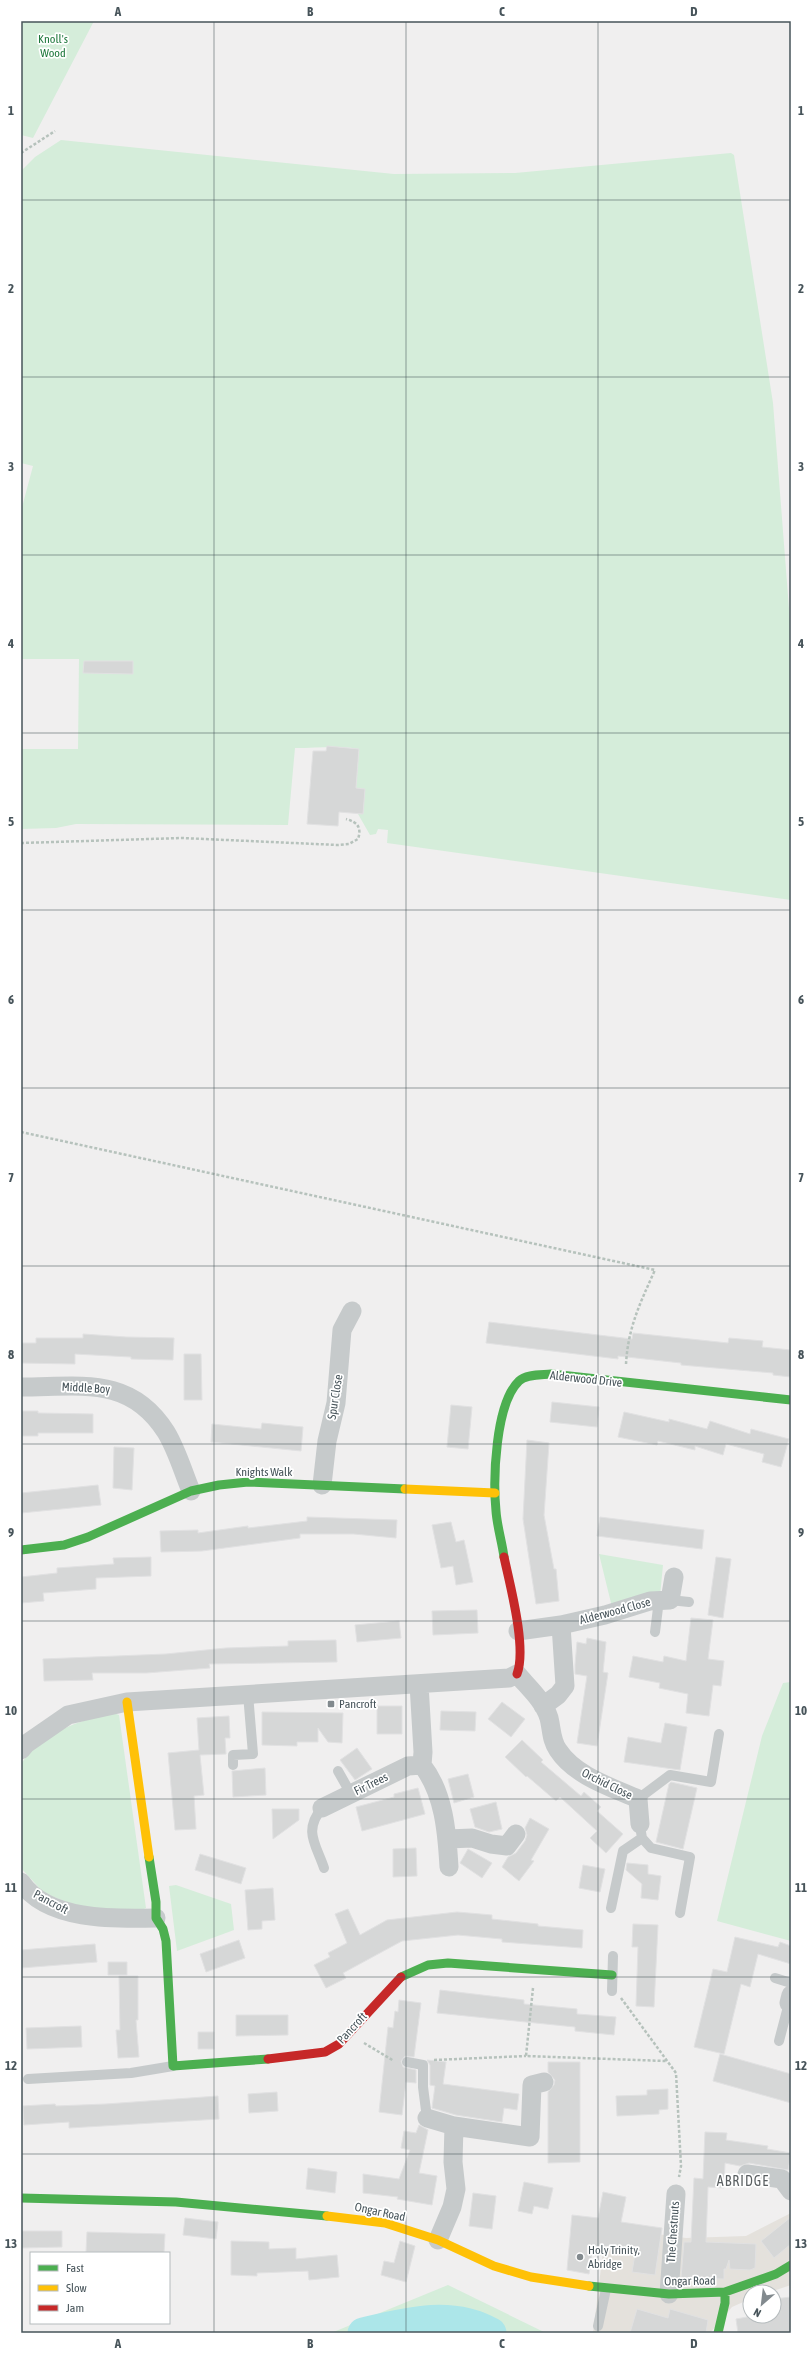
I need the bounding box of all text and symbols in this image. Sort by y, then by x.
text: A [114,4,122,19]
text: B [307,4,314,19]
text: C [499,4,505,19]
text: D [690,4,698,19]
park label: Knoll's Wood [38,32,68,60]
text: 1 [8,103,14,118]
text: 1 [798,103,804,118]
text: 2 [8,281,14,296]
text: 2 [798,281,804,296]
text: 3 [8,459,14,474]
text: 3 [798,459,804,474]
text: 4 [7,636,14,651]
text: 4 [797,636,804,651]
text: 5 [8,814,14,829]
text: 5 [798,814,804,829]
text: 6 [8,992,14,1007]
text: 6 [798,992,804,1007]
text: 7 [8,1170,14,1185]
text: 7 [798,1170,804,1185]
text: 8 [8,1347,14,1362]
text: 8 [798,1347,804,1362]
street label: Alderwood Drive [549,1368,623,1390]
street label: Spur Close [325,1373,345,1421]
street label: Middle Boy [61,1380,111,1396]
street label: Knights Walk [235,1465,293,1479]
text: 9 [8,1525,14,1540]
text: 9 [798,1525,804,1540]
street label: Alderwood Close [578,1595,652,1627]
place label: Pancroft [339,1697,377,1711]
marker: Pancroft [326,1699,336,1709]
text: 10 [5,1703,17,1718]
text: 10 [795,1703,807,1718]
street label: Orchid Close [579,1766,635,1802]
street label: Fir Trees [352,1770,390,1798]
text: 11 [5,1880,17,1895]
text: 11 [795,1880,807,1895]
street label: Pancroft [31,1887,71,1917]
street label: Pancroft [334,2009,370,2046]
text: 12 [5,2058,17,2073]
text: 12 [795,2058,807,2073]
district label: ABRIDGE [717,2173,769,2189]
street label: Ongar Road [353,2200,407,2224]
street label: The Chestnuts [664,2201,682,2263]
text: 13 [5,2236,17,2251]
text: 13 [795,2236,807,2251]
place label: Holy Trinity, Abridge [588,2243,640,2271]
legend [30,2252,170,2324]
marker: Holy Trinity, Abridge [575,2252,585,2262]
text: Fast [66,2261,84,2275]
street label: Ongar Road [664,2274,716,2288]
text: Slow [66,2281,87,2295]
north arrow [742,2284,782,2324]
text: Jam [66,2301,84,2315]
text: N [752,2306,763,2320]
text: A [114,2336,122,2351]
text: B [307,2336,314,2351]
text: C [499,2336,505,2351]
text: D [690,2336,698,2351]

